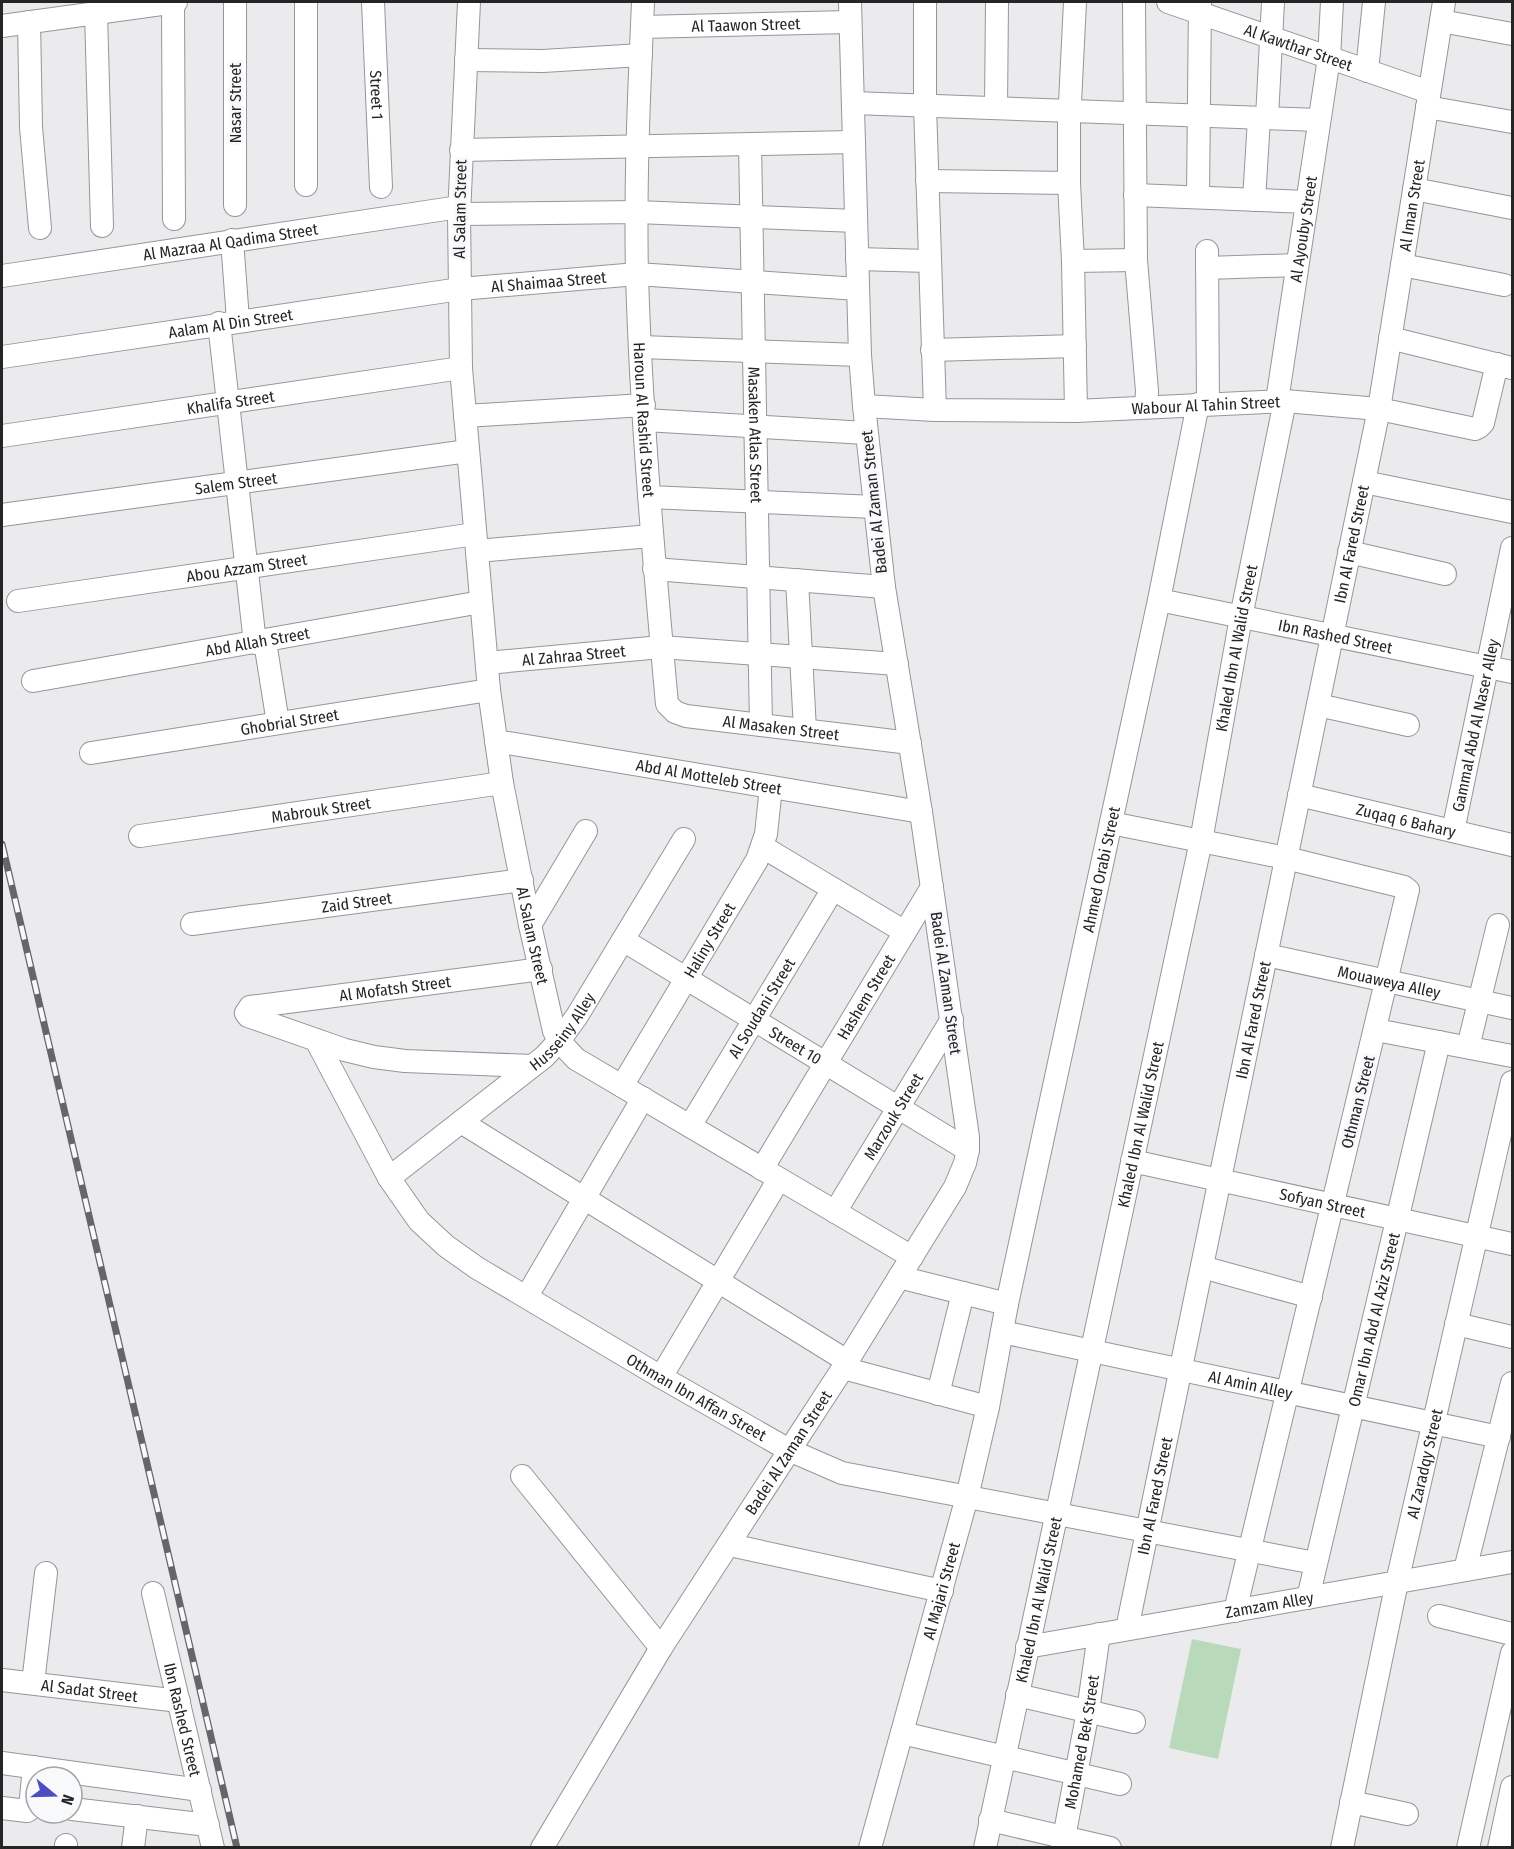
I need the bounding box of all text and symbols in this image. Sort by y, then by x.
street label: Al Taawon Street [691,14,801,35]
street label: Al Kawthar Street [1242,20,1356,75]
street label: Nasar Street [226,62,245,143]
street label: Street 1 [366,70,388,120]
street label: Al Iman Street [1395,157,1428,252]
street label: Al Salam Street [450,158,470,259]
street label: Al Ayouby Street [1286,174,1321,284]
street label: Al Mazraa Al Qadima Street [142,219,320,264]
street label: Al Shaimaa Street [490,267,608,296]
street label: Aalam Al Din Street [167,304,295,342]
street label: Haroun Al Rashid Street [630,342,659,499]
street label: Masaken Atlas Street [745,367,766,504]
street label: Khalifa Street [185,386,276,418]
street label: Wabour Al Tahin Street [1131,392,1281,418]
street label: Badei Al Zaman Street [857,429,891,575]
street label: Salem Street [193,468,279,498]
street label: Ibn Al Fared Street [1330,482,1373,605]
street label: Abou Azzam Street [185,549,309,586]
street label: Khaled Ibn Al Walid Street [1211,562,1261,733]
street label: Ibn Rashed Street [1277,615,1395,657]
street label: Abd Allah Street [204,623,312,660]
street label: Gammal Abd Al Naser Alley [1448,636,1503,814]
street label: Al Zahraa Street [521,641,627,669]
street label: Ghobrial Street [239,704,341,739]
street label: Al Masaken Street [722,711,841,744]
street label: Abd Al Motteleb Street [635,755,784,798]
street label: Mabrouk Street [270,793,373,826]
street label: Zuqaq 6 Bahary [1354,799,1459,841]
street label: Ahmed Orabi Street [1078,804,1124,934]
street label: Al Salam Street [513,885,553,987]
street label: Zaid Street [320,888,394,916]
street label: Haliny Street [679,898,739,981]
street label: Badei Al Zaman Street [927,910,966,1056]
street label: Hashem Street [833,950,899,1043]
street label: Al Soudani Street [724,954,799,1061]
street label: Ibn Al Fared Street [1231,958,1274,1081]
street label: Mouaweya Alley [1336,961,1443,1002]
street label: Al Mofatsh Street [338,971,453,1005]
street label: Husseiny Alley [526,988,599,1074]
street label: Street 10 [766,1022,825,1068]
street label: Khaled Ibn Al Walid Street [1113,1039,1167,1209]
street label: Othman Street [1337,1053,1379,1151]
street label: Marzouk Street [859,1069,927,1163]
street label: Sofyan Street [1278,1184,1368,1221]
street label: Omar Ibn Abd Al Aziz Street [1344,1230,1403,1409]
street label: Othman Ibn Affan Street [623,1349,771,1445]
street label: Al Amin Alley [1207,1366,1295,1403]
street label: Badei Al Zaman Street [741,1386,836,1518]
street label: Al Zaradqy Street [1402,1406,1446,1520]
street label: Ibn Al Fared Street [1133,1434,1176,1556]
street label: Khaled Ibn Al Walid Street [1011,1514,1065,1685]
street label: Al Majari Street [919,1539,964,1641]
street label: Zamzam Alley [1224,1587,1316,1622]
street label: Ibn Rashed Street [160,1661,205,1779]
street label: Mohamed Bek Street [1060,1673,1103,1810]
street label: Al Sadat Street [40,1675,139,1706]
north arrow [24,1765,84,1825]
text: N [57,1792,78,1807]

